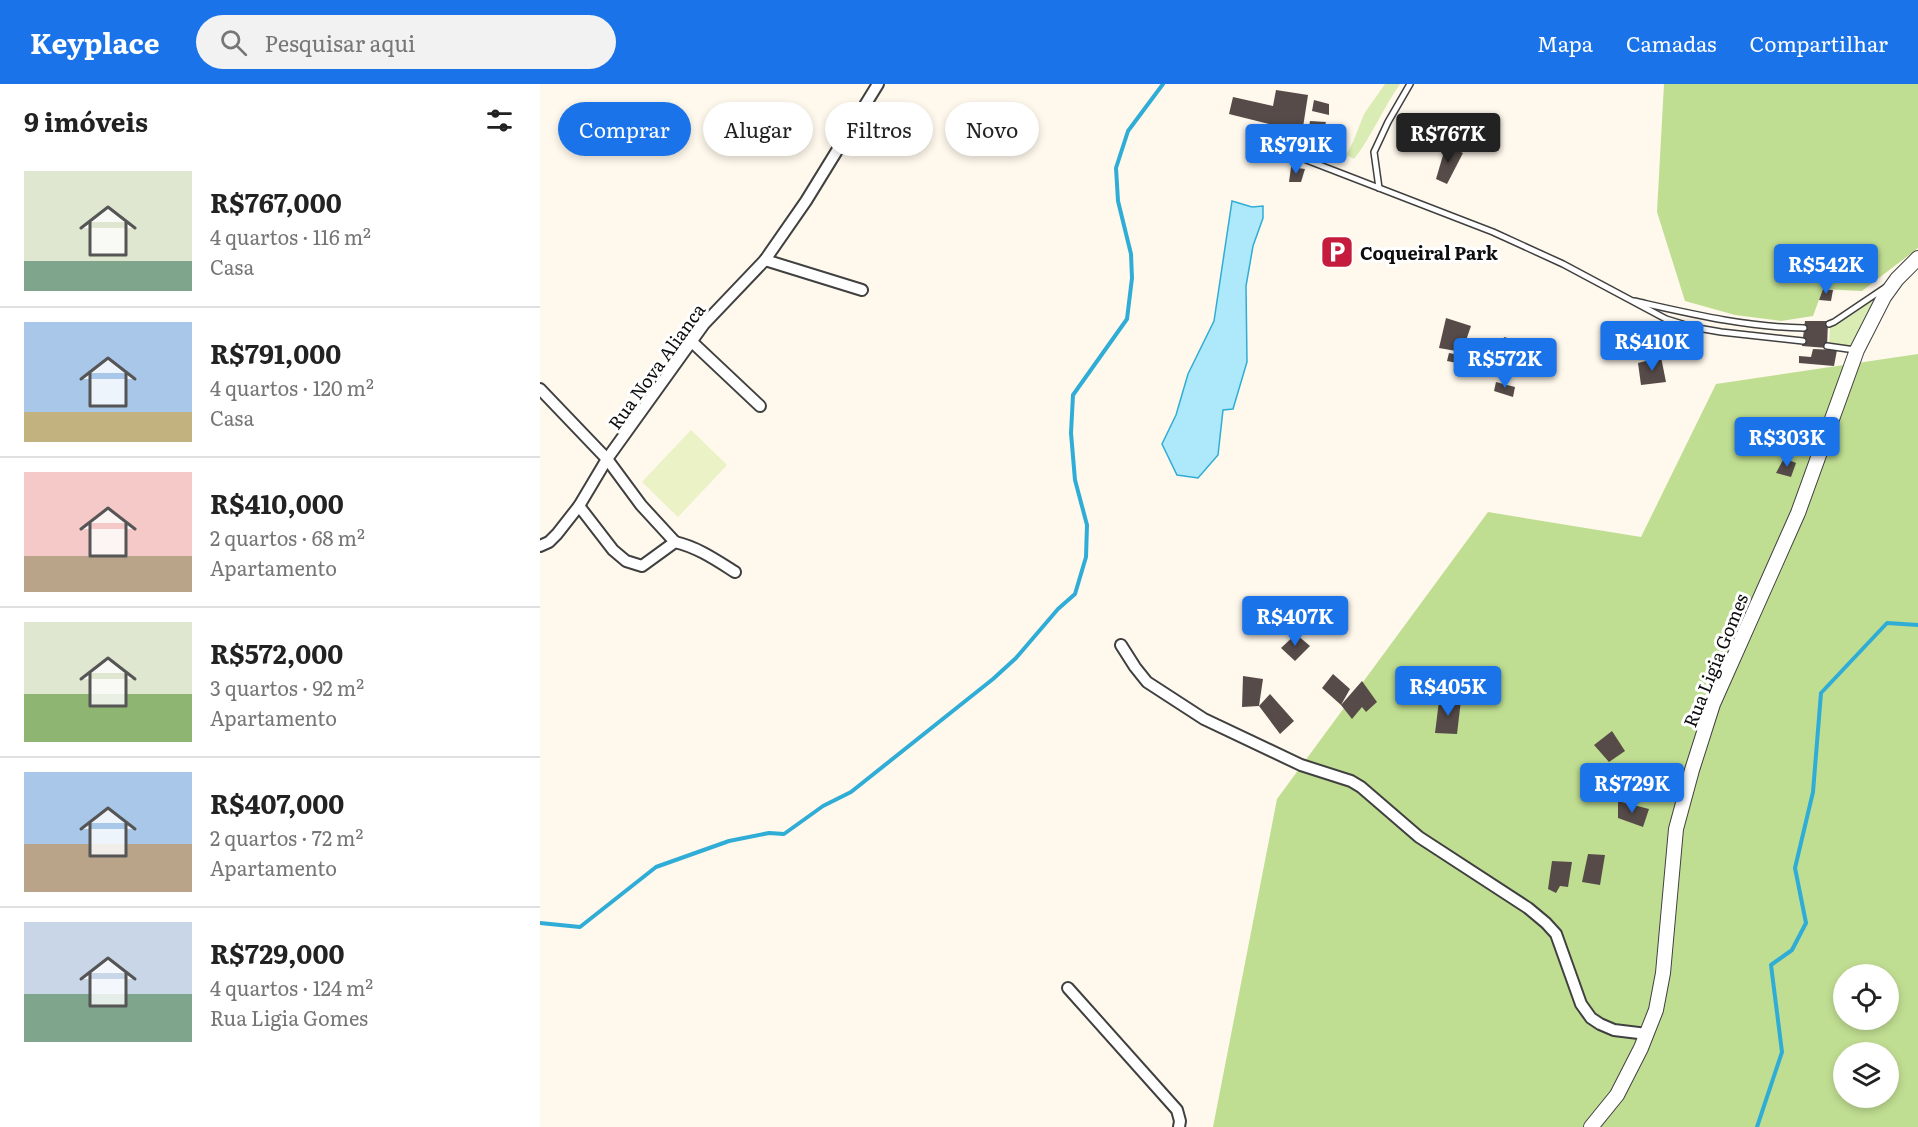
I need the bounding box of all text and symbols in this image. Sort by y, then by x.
search box [196,15,616,69]
text: Keyplace [30,21,160,63]
icon: search [217,26,250,59]
text: Pesquisar aqui [265,26,415,59]
text: Mapa [1537,27,1593,58]
text: Camadas [1626,27,1717,58]
text: Compartilhar [1750,27,1888,58]
text: 9 imóveis [24,101,148,140]
chip: Comprar [558,102,691,156]
chip: Alugar [703,102,813,156]
chip: Filtros [825,102,933,156]
chip: Novo [945,102,1039,156]
icon: filters [483,104,516,137]
pin: R$767K [1399,113,1497,164]
text: R$767K [1410,117,1486,147]
pin: R$791K [1247,124,1345,175]
text: R$791K [1259,128,1333,158]
text: R$767,000 [210,182,342,221]
icon: home [72,195,144,267]
text: 4 quartos · 116 m² [210,221,371,251]
parking icon: Coqueiral Park [1319,234,1355,270]
place label: Coqueiral Park [1360,239,1499,266]
pin: R$542K [1777,244,1875,295]
text: R$542K [1788,248,1864,278]
text: Casa [210,251,254,281]
street label: Rua Nova Alianca [601,297,711,435]
pin: R$410K [1603,321,1701,372]
text: R$410K [1614,325,1690,355]
text: R$791,000 [210,333,341,372]
pin: R$572K [1456,338,1554,389]
text: R$572K [1468,342,1542,372]
icon: home [72,346,144,418]
text: 4 quartos · 120 m² [210,372,374,402]
text: Casa [210,402,254,432]
pin: R$303K [1738,417,1836,468]
text: R$303K [1749,421,1825,451]
text: R$410,000 [210,483,344,522]
icon: home [72,496,144,568]
text: 2 quartos · 68 m² [210,522,365,552]
text: Apartamento [210,552,337,582]
street label: Rua Ligia Gomes [1676,589,1754,731]
pin: R$407K [1246,596,1344,647]
text: R$407K [1256,600,1334,630]
text: R$572,000 [210,633,343,672]
icon: home [72,646,144,718]
pin: R$405K [1399,666,1497,717]
text: R$405K [1409,670,1487,700]
text: 3 quartos · 92 m² [210,672,364,702]
text: Apartamento [210,702,337,732]
pin: R$729K [1583,763,1681,814]
text: R$729K [1594,767,1670,797]
text: R$407,000 [210,783,344,822]
icon: home [72,796,144,868]
text: 2 quartos · 72 m² [210,822,363,852]
text: Apartamento [210,852,337,882]
text: R$729,000 [210,933,344,972]
icon: home [72,946,144,1018]
map controls [1833,964,1899,1108]
button: locate [1833,964,1899,1030]
text: 4 quartos · 124 m² [210,972,373,1002]
text: Rua Ligia Gomes [210,1002,368,1032]
button: layers [1833,1042,1899,1108]

